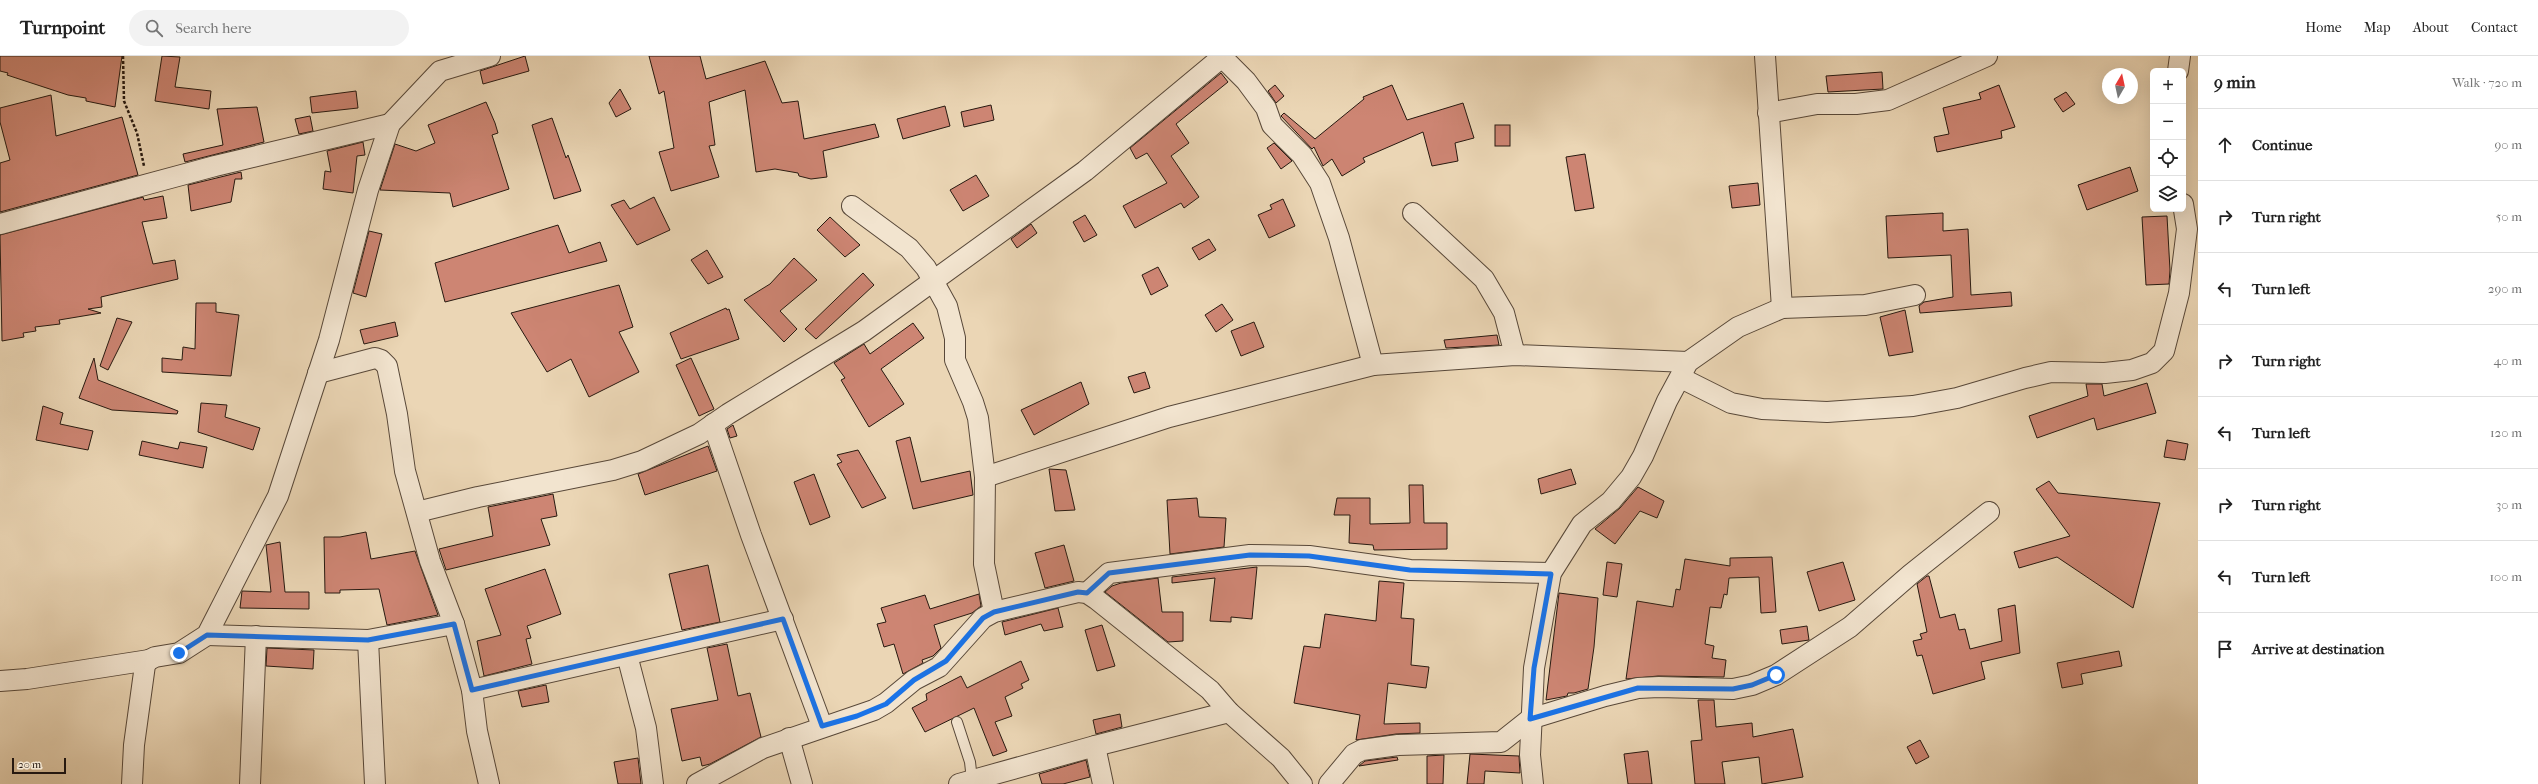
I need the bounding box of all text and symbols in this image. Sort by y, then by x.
search box [129,10,409,46]
text: Turnpoint [20,17,105,39]
icon: search [143,17,165,39]
text: Search here [175,19,251,37]
text: Home [2305,19,2342,36]
text: Map [2364,19,2391,36]
text: About [2413,19,2449,36]
text: Contact [2471,19,2518,36]
north arrow [2102,68,2138,104]
map controls [2150,68,2186,212]
button: + [2150,68,2186,104]
text: 9 min [2214,72,2256,92]
text: Walk · 720 m [2452,75,2522,90]
button: − [2150,104,2186,140]
icon: ahead [2214,134,2236,156]
text: Continue [2252,136,2312,154]
text: 90 m [2494,137,2522,152]
button: locate [2150,140,2186,176]
button: layers [2150,176,2186,212]
icon: right [2214,206,2236,228]
text: Turn right [2252,208,2321,226]
text: 50 m [2496,209,2522,224]
icon: left [2214,278,2236,300]
text: Turn left [2252,280,2310,298]
text: 290 m [2488,281,2522,296]
icon: right [2214,350,2236,372]
text: Turn right [2252,352,2321,370]
text: 40 m [2494,353,2522,368]
icon: left [2214,422,2236,444]
text: Turn left [2252,424,2310,442]
text: 120 m [2490,425,2522,440]
icon: right [2214,494,2236,516]
text: Turn right [2252,496,2321,514]
text: 30 m [2496,497,2522,512]
icon: left [2214,566,2236,588]
text: Turn left [2252,568,2310,586]
text: 100 m [2489,569,2522,584]
icon: arrive [2214,638,2236,660]
text: Arrive at destination [2252,640,2384,658]
route end [170,644,188,662]
route start [1767,666,1785,684]
scale bar [12,756,66,775]
text: 20 m [18,758,41,771]

